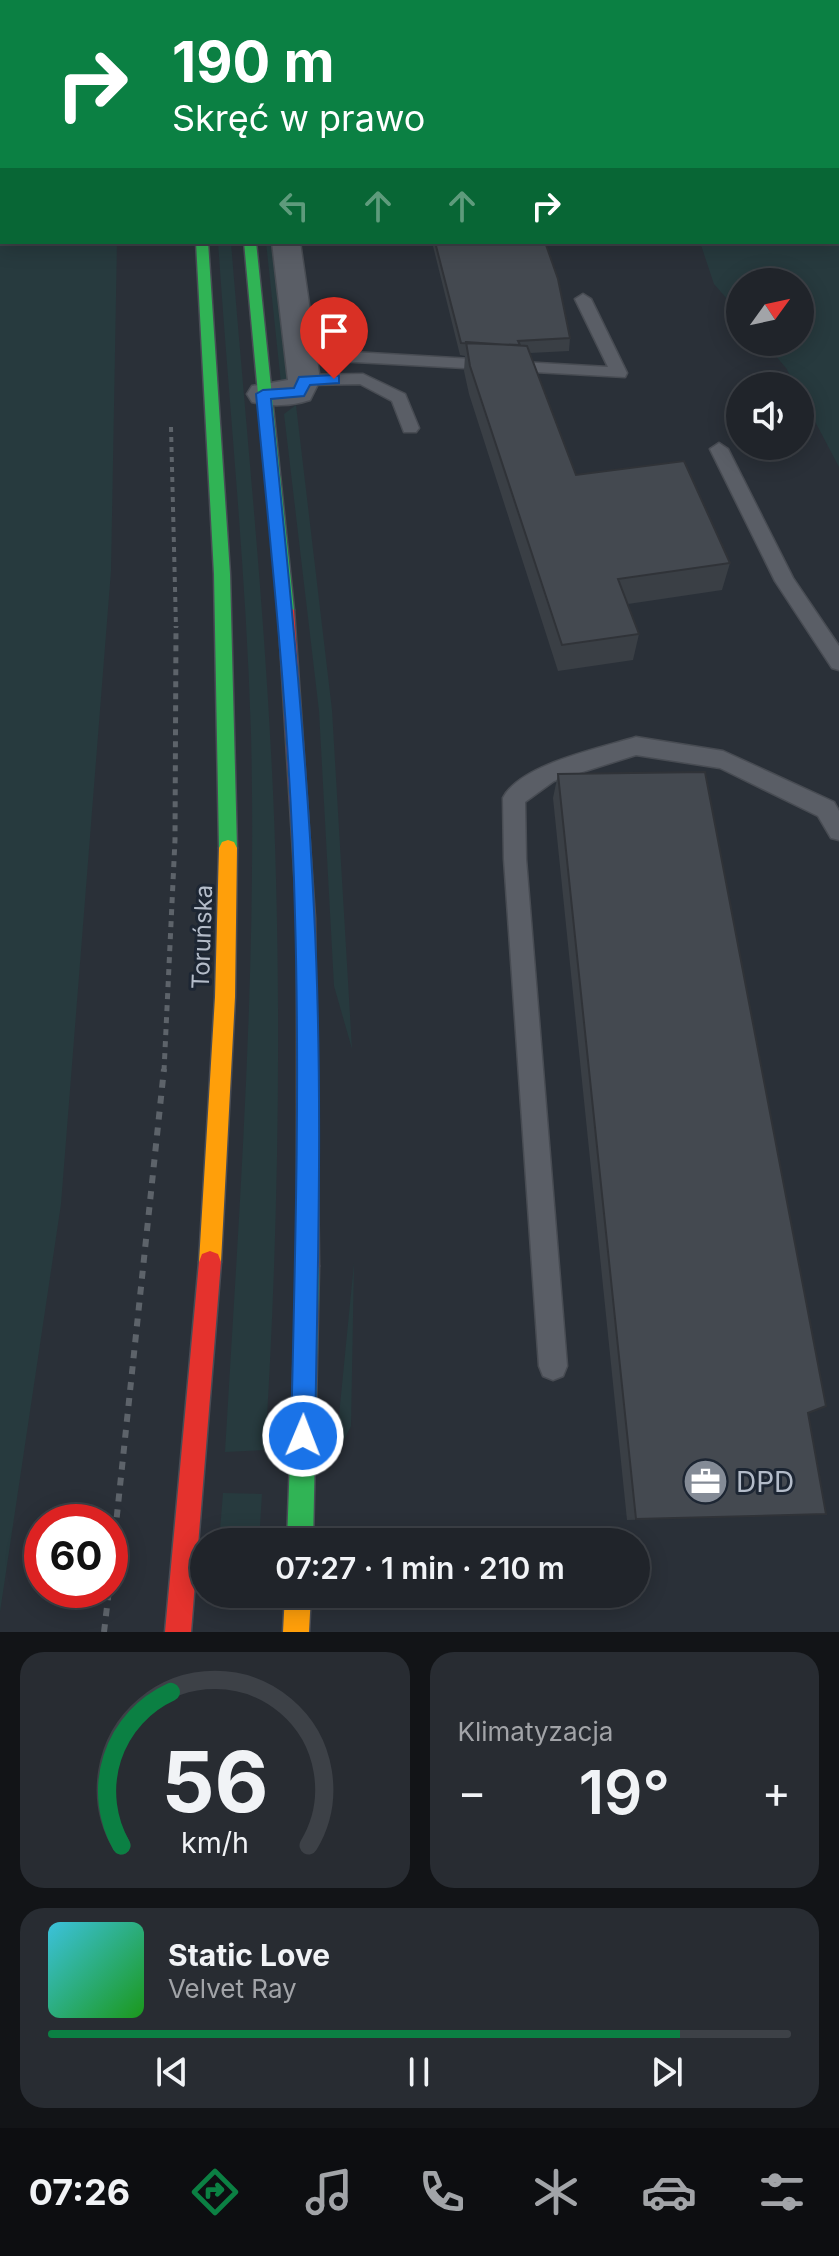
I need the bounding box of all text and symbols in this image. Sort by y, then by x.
text: 190 m [172,28,335,96]
icon: right [40,32,144,136]
text: Skręć w prawo [172,96,425,140]
icon: left [272,184,316,228]
icon: ahead [356,184,400,228]
icon: ahead [440,184,484,228]
icon: right [524,184,568,228]
north arrow [726,268,814,356]
map controls [726,268,814,460]
pin [300,297,368,379]
icon: arrive [312,309,356,353]
button: sound [726,372,814,460]
street label: Toruńska [186,884,218,990]
position arrow [261,1394,345,1478]
office icon: DPD [681,1458,729,1506]
place label: DPD [736,1465,794,1499]
speed limit sign: 60 [24,1504,128,1608]
text: 07:27 · 1 min · 210 m [275,1550,565,1586]
text: Klimatyzacja [458,1716,613,1747]
text: 56 [161,1731,268,1832]
text: 19° [579,1756,670,1828]
text: − [458,1765,487,1819]
text: + [762,1765,791,1819]
text: km/h [181,1825,249,1860]
text: Static Love [168,1937,330,1973]
text: Velvet Ray [168,1973,297,2004]
icon: previous [150,2050,194,2094]
icon: pause [397,2050,441,2094]
icon: next [645,2050,689,2094]
icon: directions [187,2164,243,2220]
icon: music [301,2164,357,2220]
icon: phone [414,2164,470,2220]
icon: climate [528,2164,584,2220]
icon: car [641,2164,697,2220]
icon: filters [754,2164,810,2220]
text: 07:26 [29,2170,130,2214]

